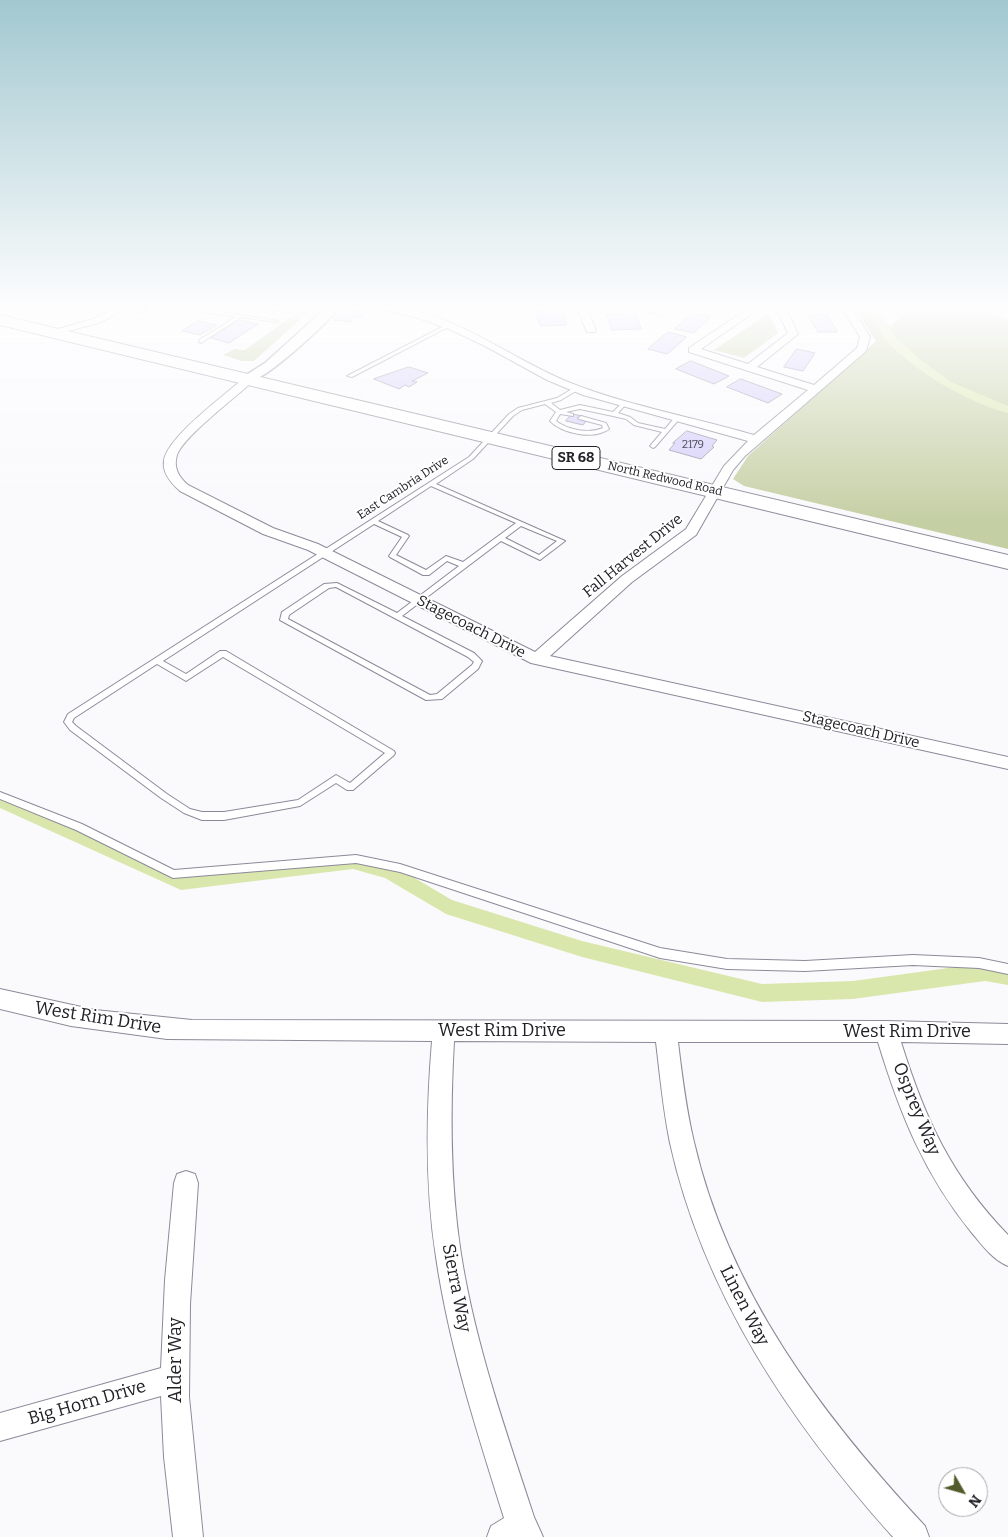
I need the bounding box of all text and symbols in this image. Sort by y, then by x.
house number: 2179 [682,438,704,452]
road number: SR 68 [552,446,600,469]
street label: East Cambria Drive [355,453,451,523]
street label: North Redwood Road [606,459,724,499]
street label: Fall Harvest Drive [580,510,686,602]
street label: Stagecoach Drive [414,592,528,662]
street label: Stagecoach Drive [801,708,921,752]
street label: West Rim Drive [33,997,163,1039]
street label: West Rim Drive [438,1020,566,1042]
street label: West Rim Drive [843,1021,971,1043]
street label: Osprey Way [888,1059,944,1159]
street label: Sierra Way [437,1242,475,1334]
street label: Linen Way [715,1262,773,1350]
street label: Alder Way [165,1317,187,1403]
street label: Big Horn Drive [26,1376,148,1430]
north arrow [938,1467,988,1517]
text: N [964,1491,984,1510]

